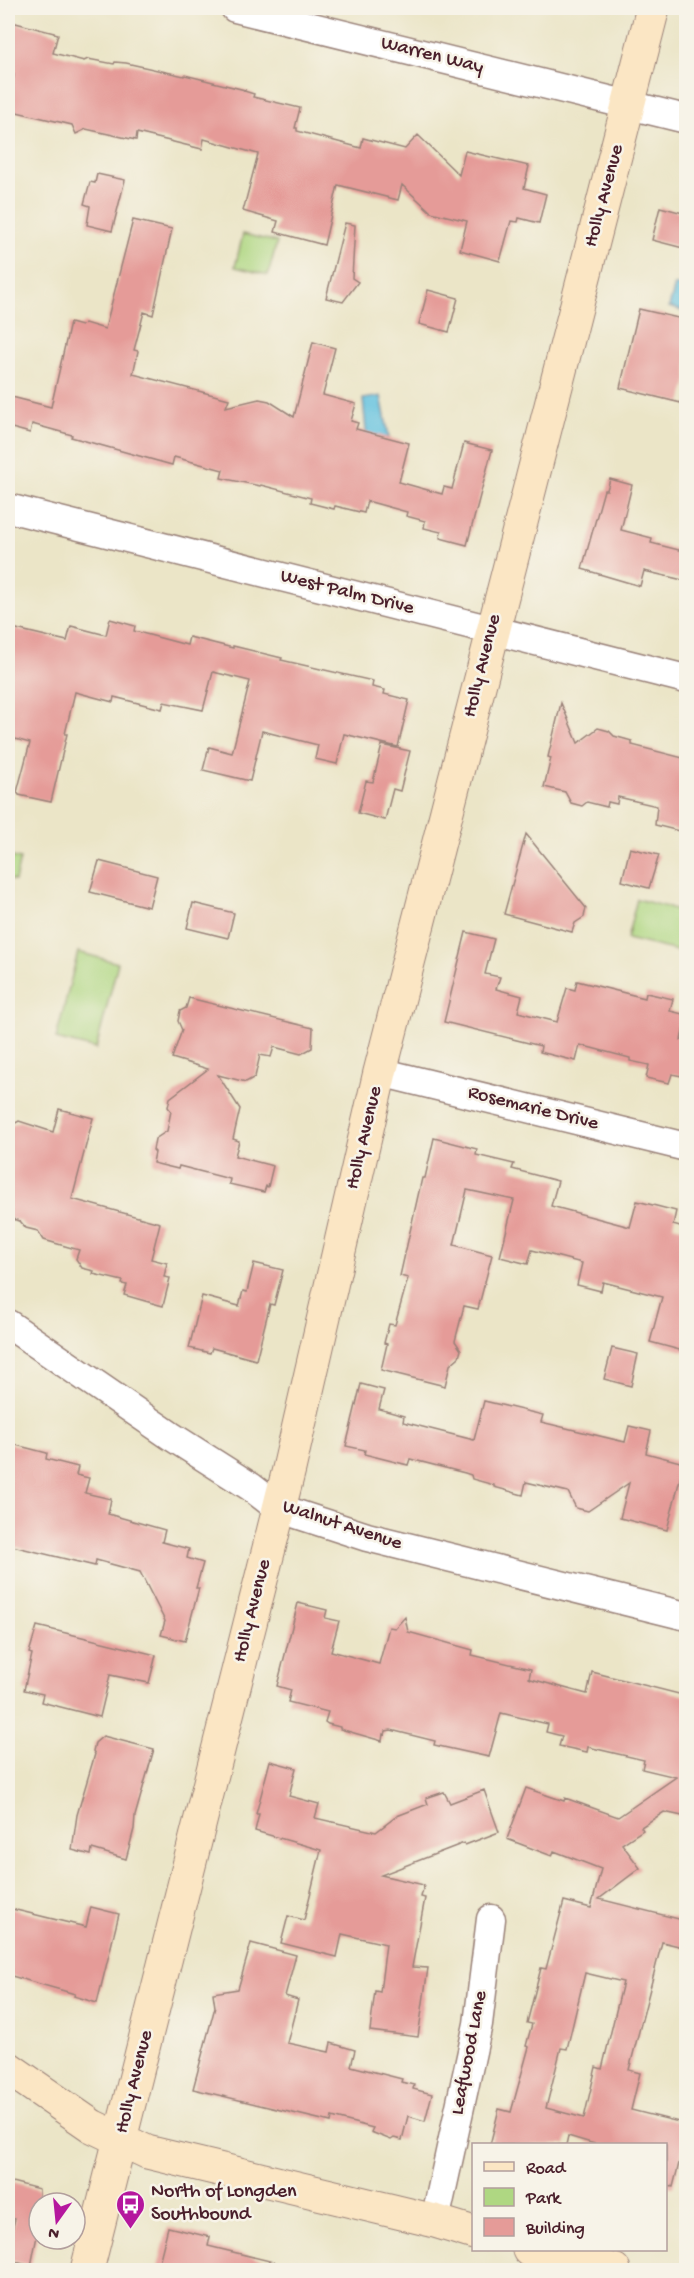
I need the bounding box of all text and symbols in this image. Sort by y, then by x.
street label: Warren Way [378,32,486,80]
street label: Holly Avenue [580,142,630,250]
street label: West Palm Drive [278,565,417,621]
street label: Holly Avenue [459,611,507,720]
street label: Rosemarie Drive [465,1082,601,1137]
street label: Holly Avenue [342,1083,388,1192]
street label: Walnut Avenue [279,1496,405,1556]
street label: Holly Avenue [229,1556,277,1665]
street label: Leafwood Lane [447,1988,493,2117]
street label: Holly Avenue [111,2027,159,2136]
legend [472,2143,667,2251]
text: Road [526,2159,567,2180]
place label: North of Longden Southbound [151,2181,297,2227]
bus stop icon: North of Longden Southbound [114,2188,146,2230]
text: Park [525,2189,562,2210]
north arrow [27,2191,87,2251]
text: Building [525,2219,585,2240]
text: N [46,2221,62,2243]

